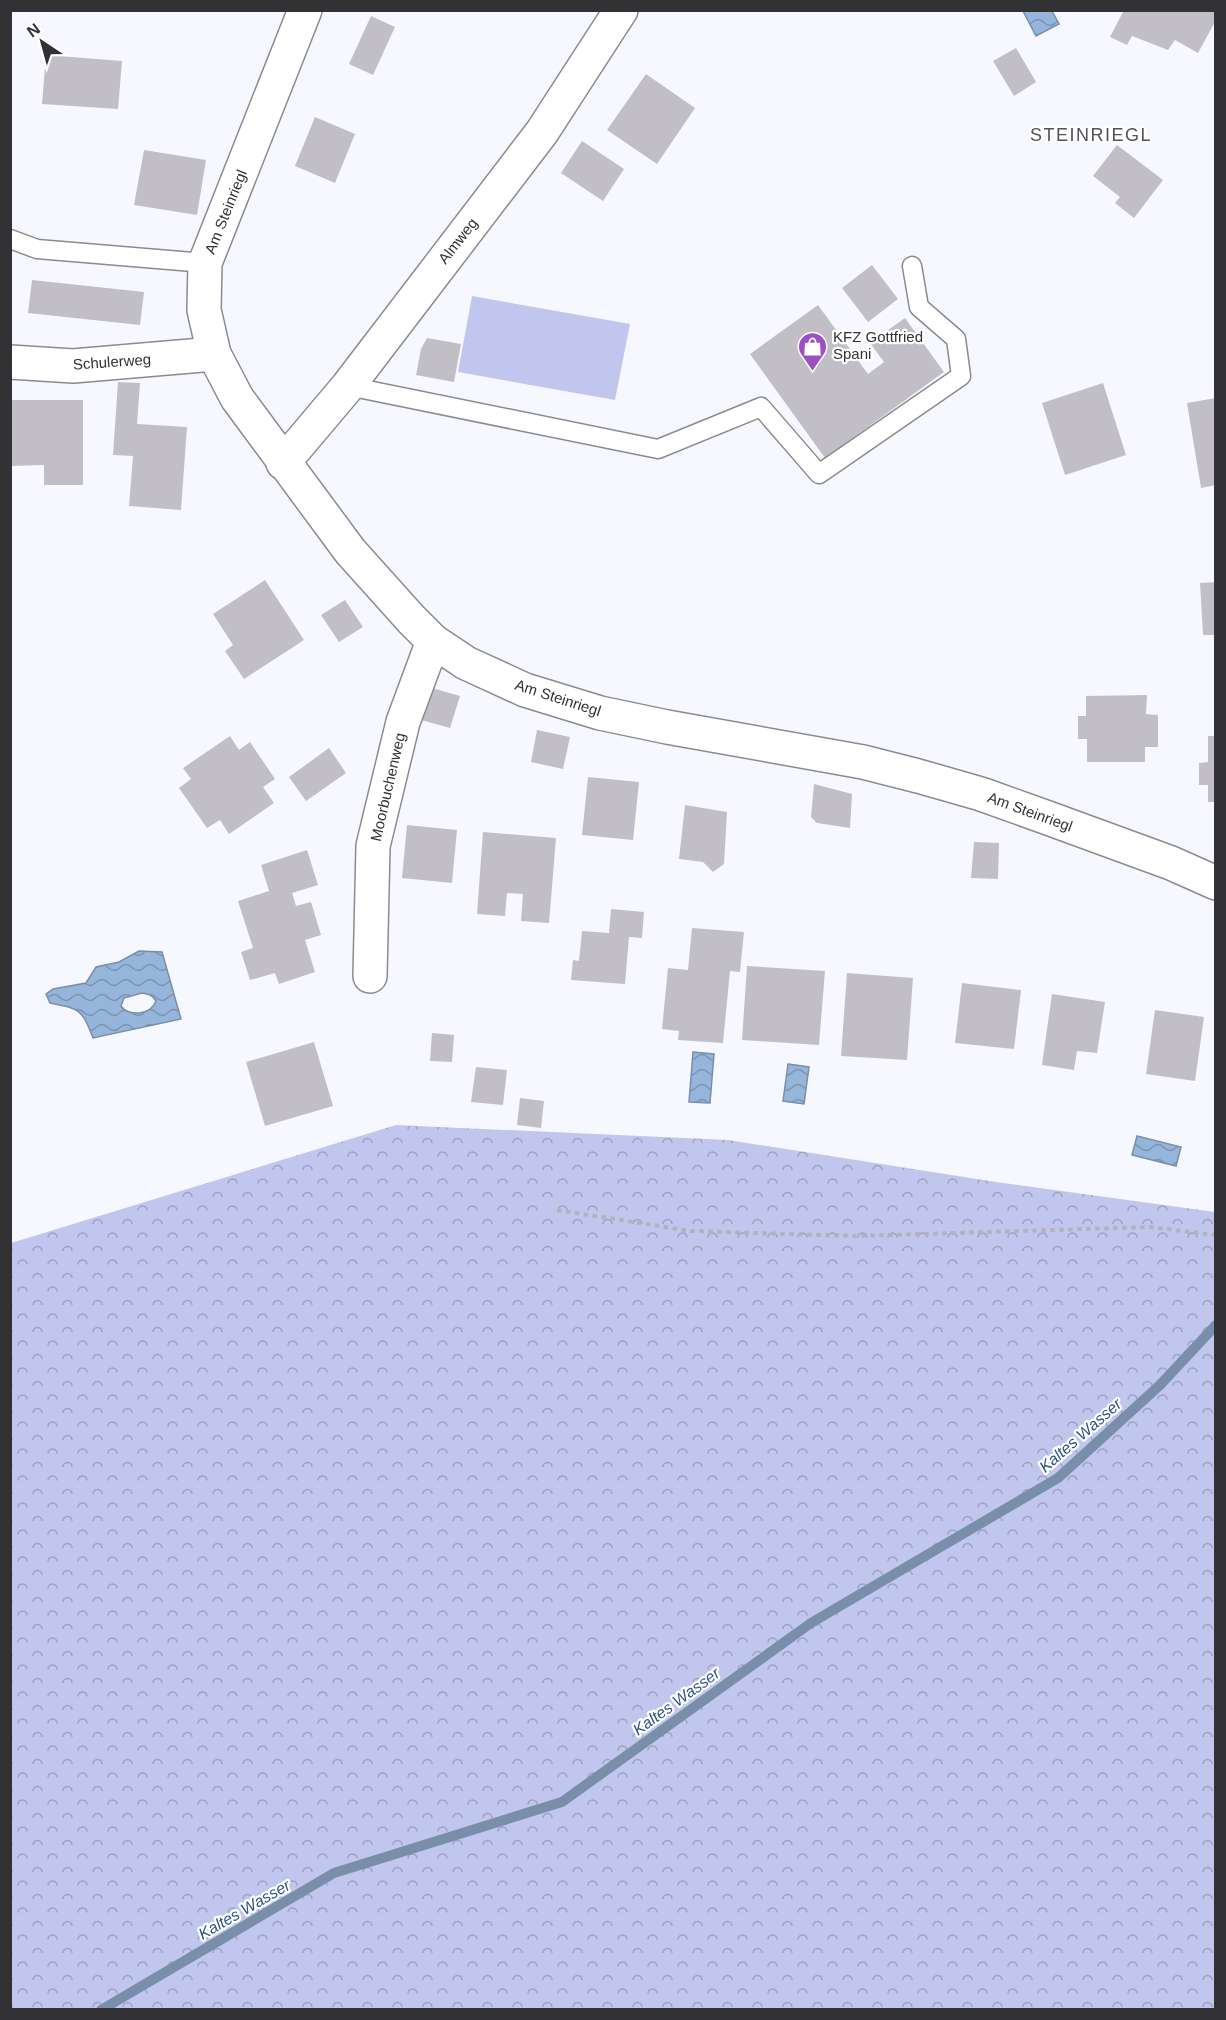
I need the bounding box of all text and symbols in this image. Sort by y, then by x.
north arrow [12,12,72,72]
text: N [24,20,43,41]
district label: STEINRIEGL [1030,125,1152,145]
street label: Am Steinriegl [201,167,250,256]
street label: Almweg [434,214,481,267]
place label: KFZ Gottfried Spani [833,328,923,362]
shop icon: KFZ Gottfried Spani [796,330,828,372]
street label: Schulerweg [72,350,152,373]
street label: Am Steinriegl [513,676,603,719]
street label: Moorbuchenweg [367,731,408,843]
street label: Am Steinriegl [985,788,1075,835]
water label: Kaltes Wasser [1036,1395,1125,1476]
water label: Kaltes Wasser [630,1664,723,1739]
water label: Kaltes Wasser [195,1876,294,1943]

